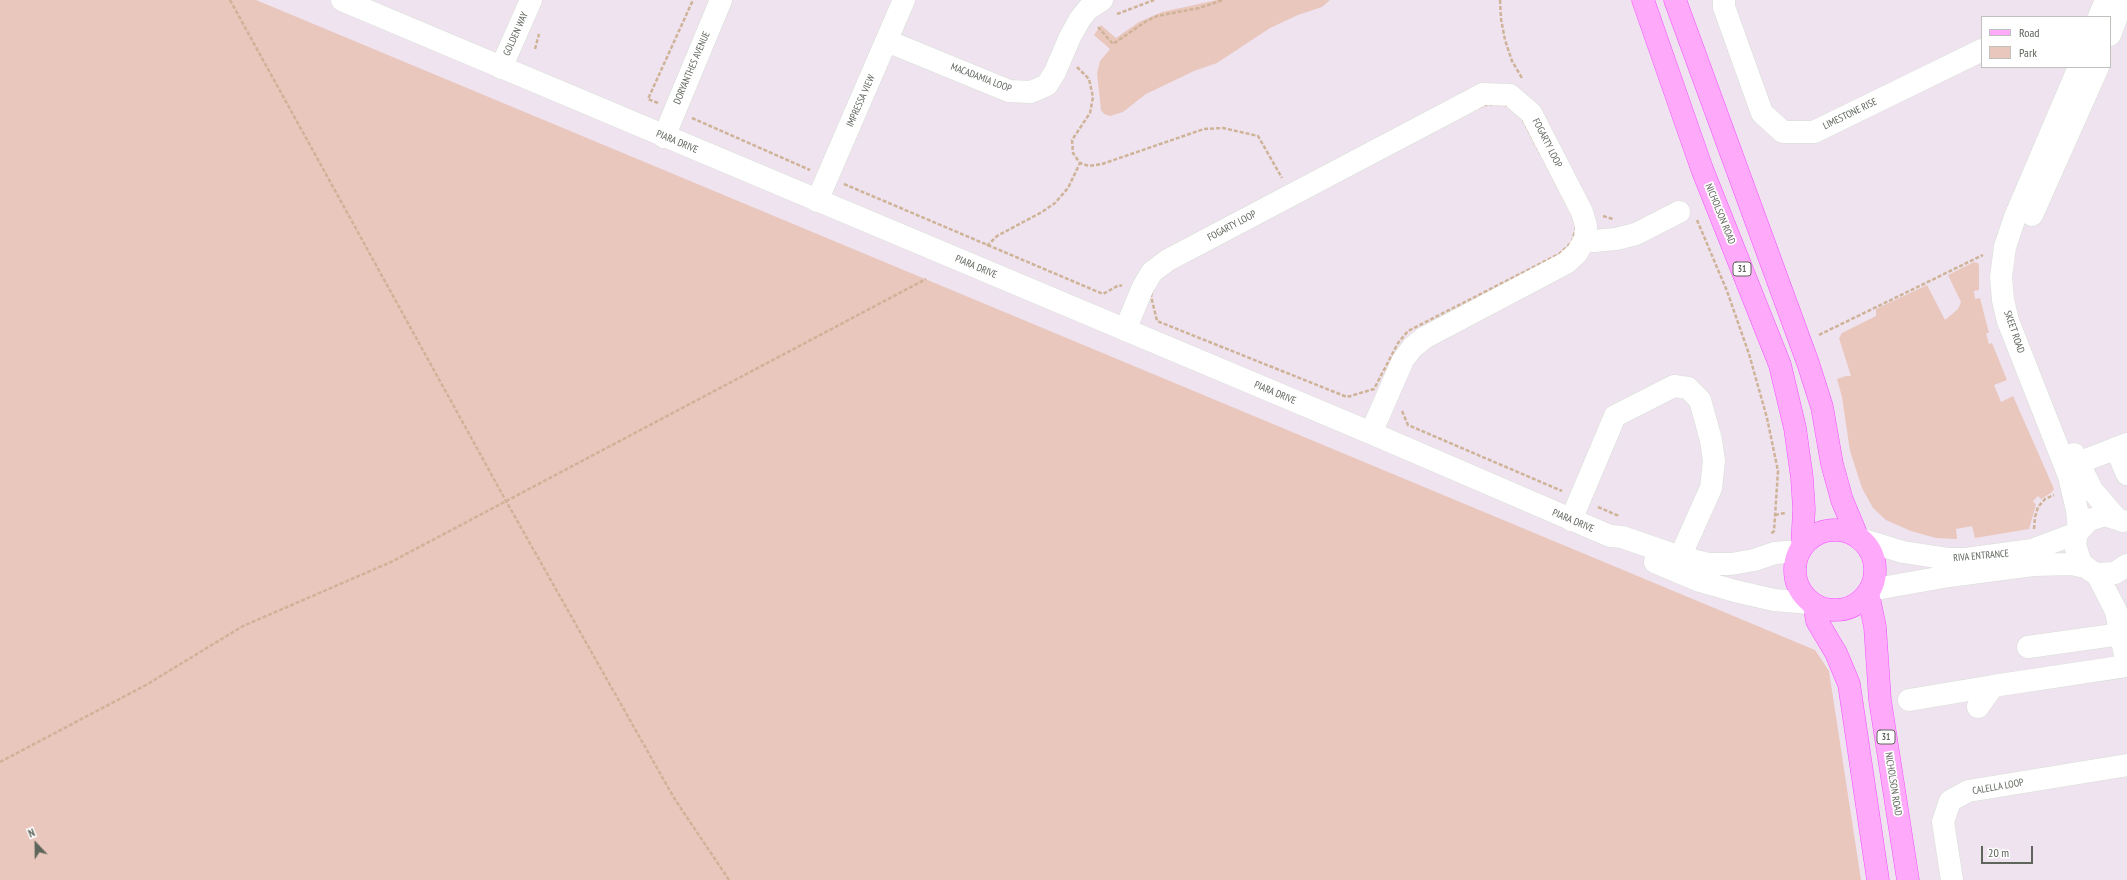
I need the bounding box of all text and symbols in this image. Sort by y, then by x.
street label: GOLDEN WAY [501,10,531,58]
legend [1981,16,2111,68]
text: Road [2019,25,2039,40]
street label: DORYANTHES AVENUE [671,30,713,106]
text: Park [2019,45,2037,60]
street label: MACADAMIA LOOP [949,61,1013,95]
street label: IMPRESSA VIEW [844,73,878,129]
street label: LIMESTONE RISE [1821,96,1879,132]
street label: FOGARTY LOOP [1529,116,1565,170]
street label: PIARA DRIVE [654,128,700,156]
street label: NICHOLSON ROAD [1702,182,1738,246]
street label: FOGARTY LOOP [1206,208,1258,244]
street label: PIARA DRIVE [953,253,999,281]
road number: 31 [1733,262,1751,276]
street label: SKEET ROAD [2001,309,2027,355]
street label: PIARA DRIVE [1252,379,1298,407]
street label: PIARA DRIVE [1550,507,1596,535]
street label: RIVA ENTRANCE [1953,548,2009,564]
road number: 31 [1877,730,1895,744]
street label: NICHOLSON ROAD [1882,751,1904,817]
street label: CALELLA LOOP [1971,777,2025,797]
north arrow [16,824,56,864]
text: N [26,825,37,840]
scale bar [1983,838,2035,864]
text: 20 m [1988,845,2009,860]

